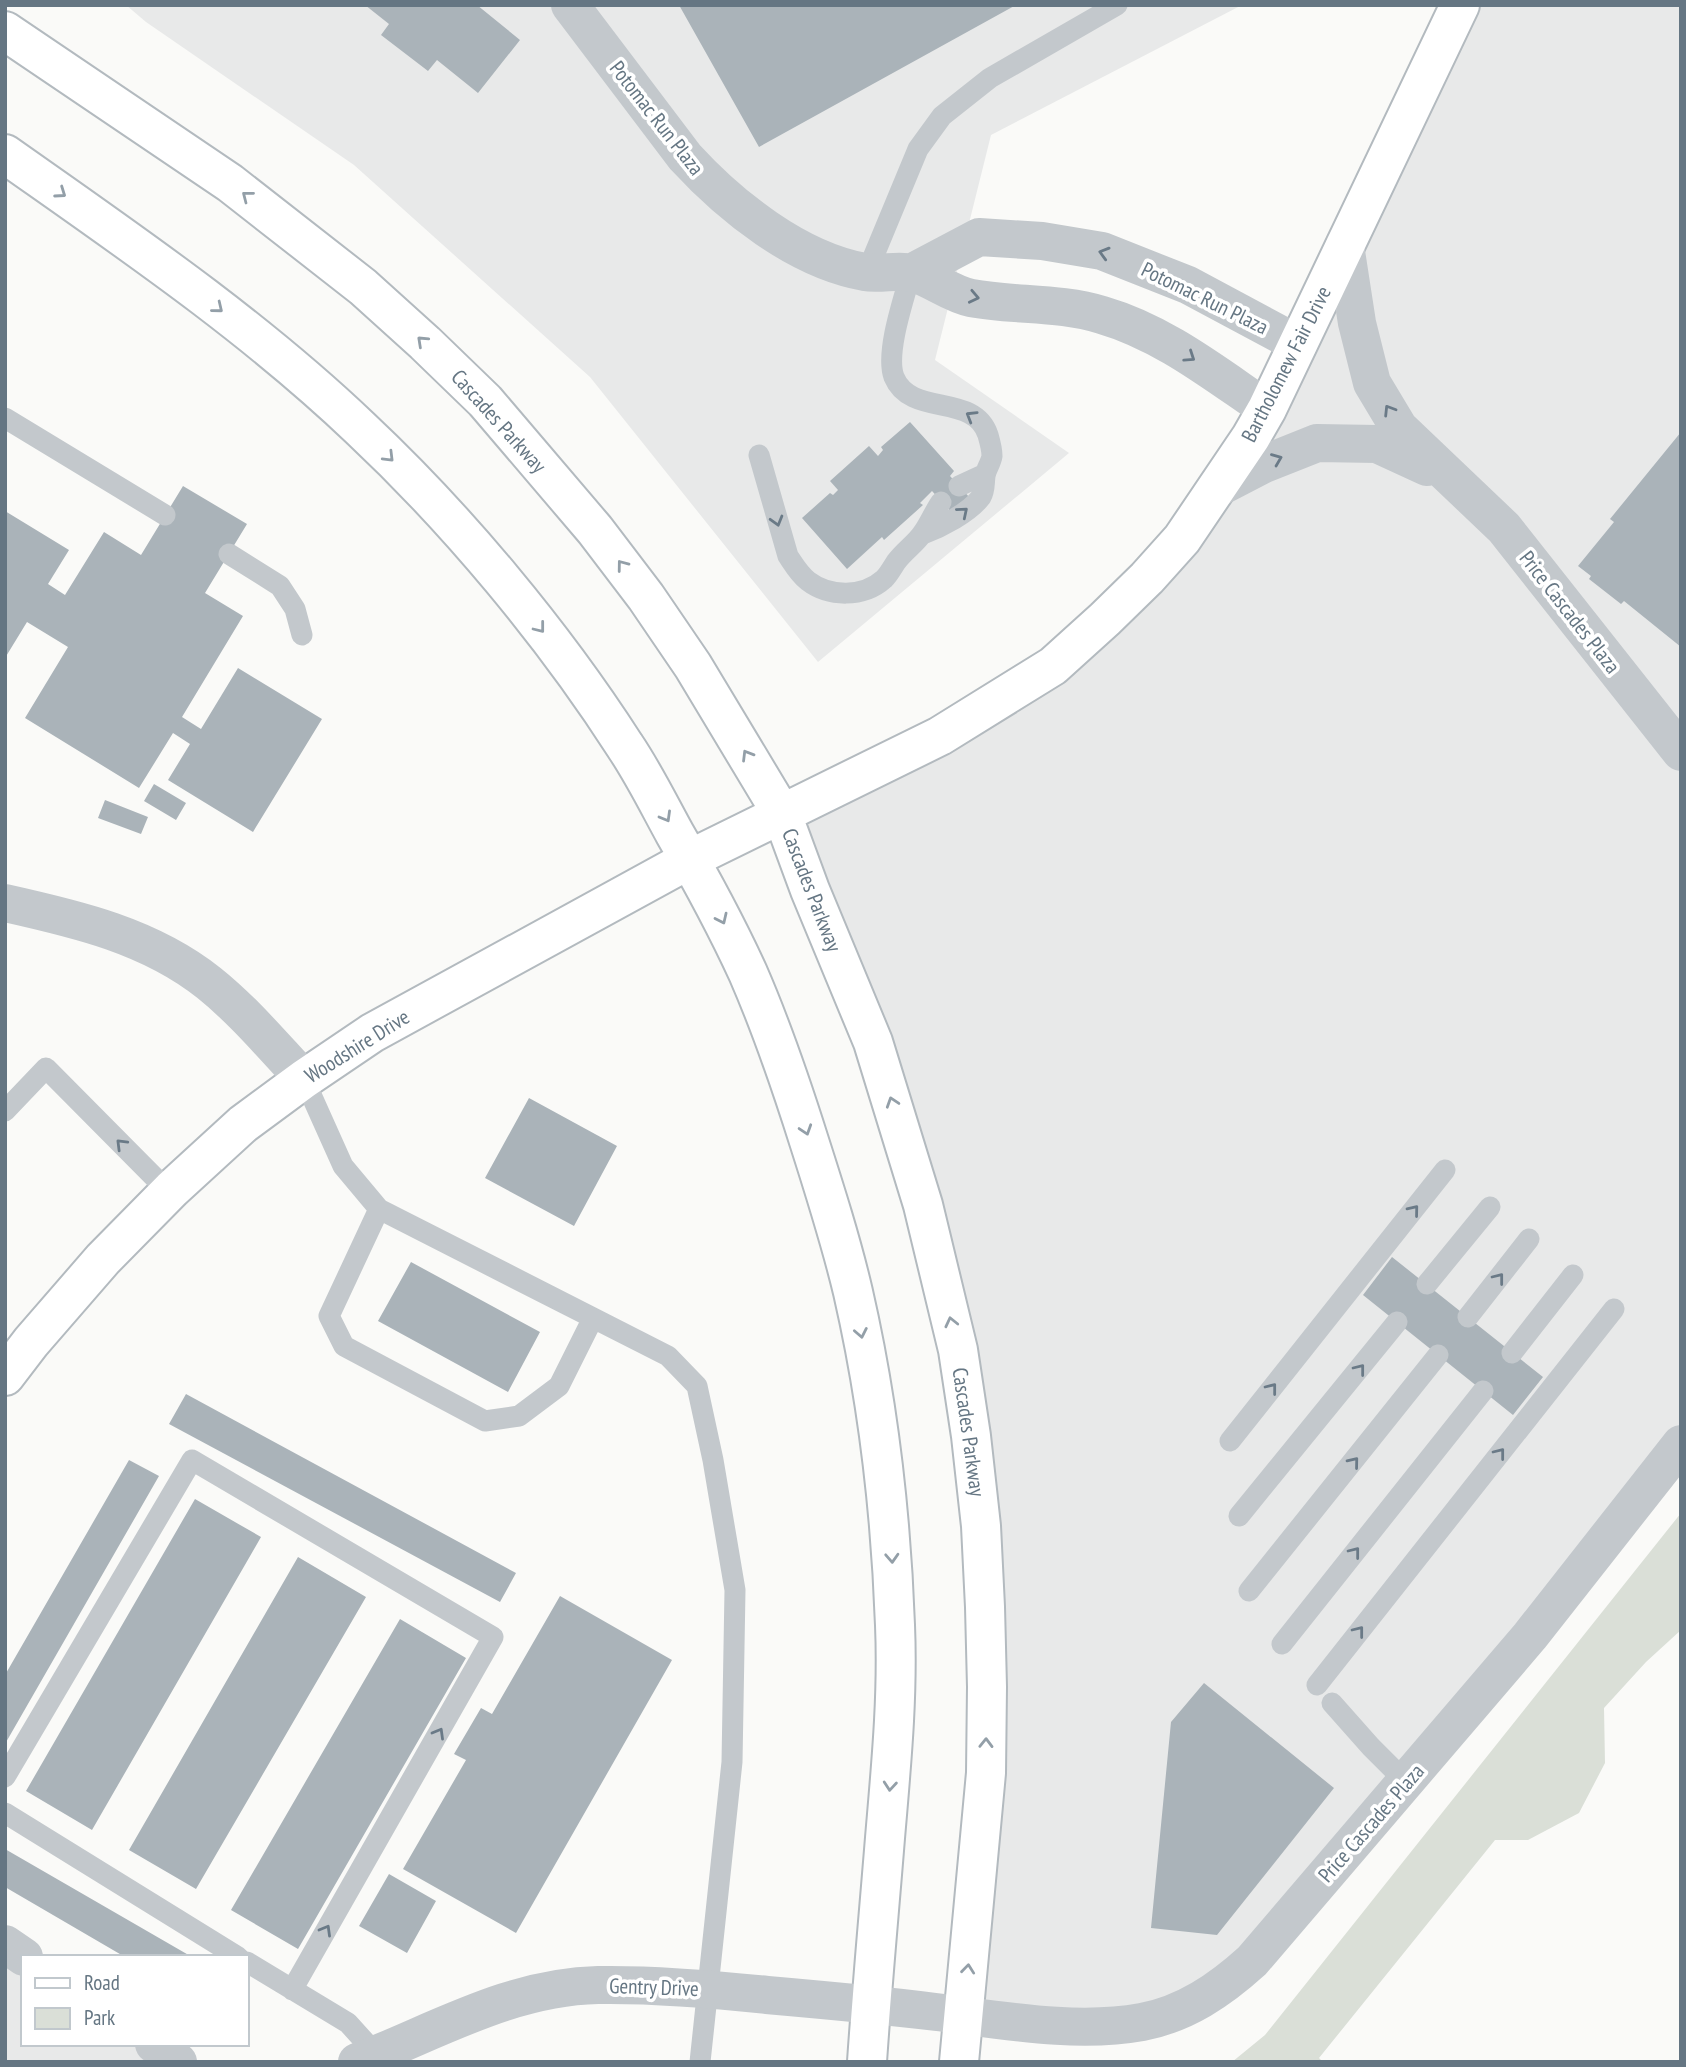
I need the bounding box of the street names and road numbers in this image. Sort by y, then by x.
street label: Potomac Run Plaza [604,55,710,181]
street label: Potomac Run Plaza [1137,256,1273,340]
street label: Bartholomew Fair Drive [1235,282,1337,446]
street label: Cascades Parkway [445,364,553,478]
street label: Price Cascades Plaza [1514,545,1626,679]
street label: Cascades Parkway [776,825,848,956]
street label: Woodshire Drive [300,1003,414,1089]
street label: Cascades Parkway [947,1366,991,1498]
street label: Price Cascades Plaza [1312,1758,1430,1888]
street label: Gentry Drive [609,1972,699,2002]

